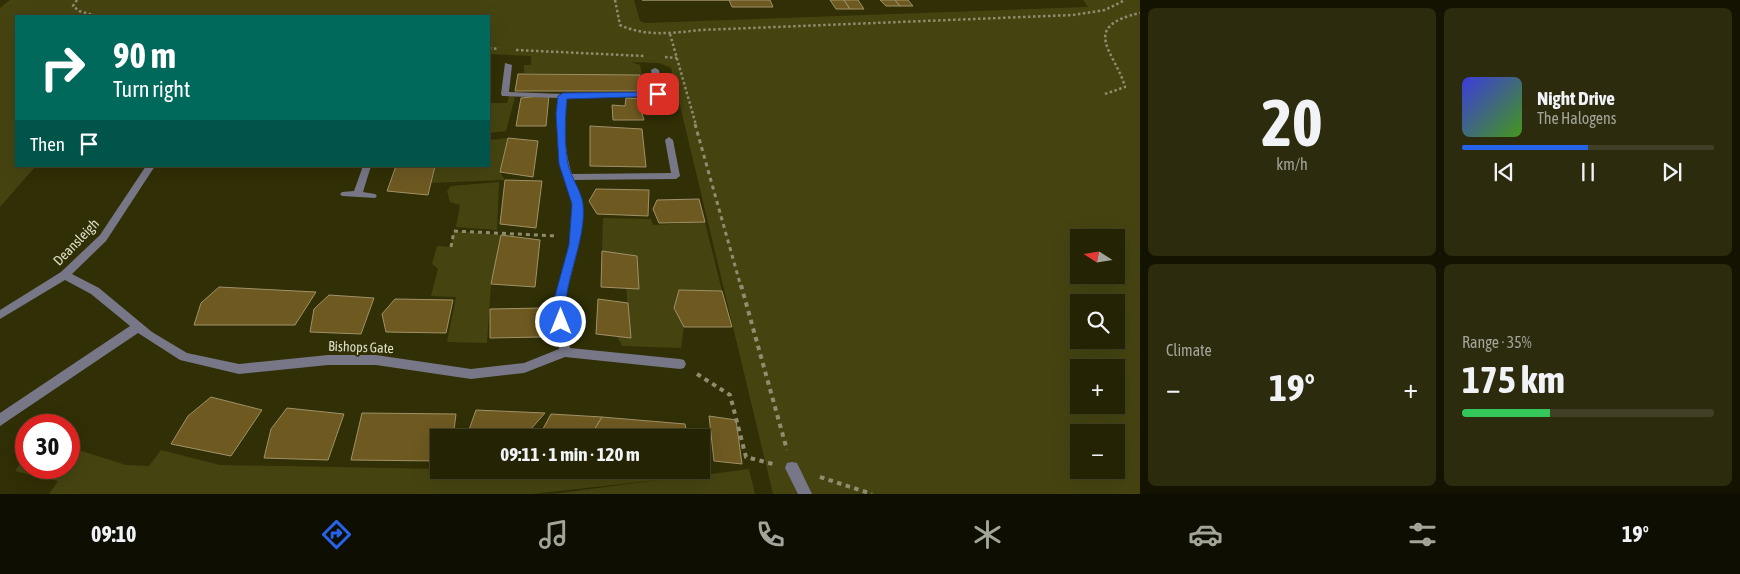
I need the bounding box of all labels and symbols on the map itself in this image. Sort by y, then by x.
pin [637,73,679,115]
street label: Deansleigh [50,215,102,269]
north arrow [1070,229,1125,284]
position arrow [534,295,586,347]
street label: Bishops Gate [328,338,394,356]
speed limit sign: 30 [15,414,80,479]

